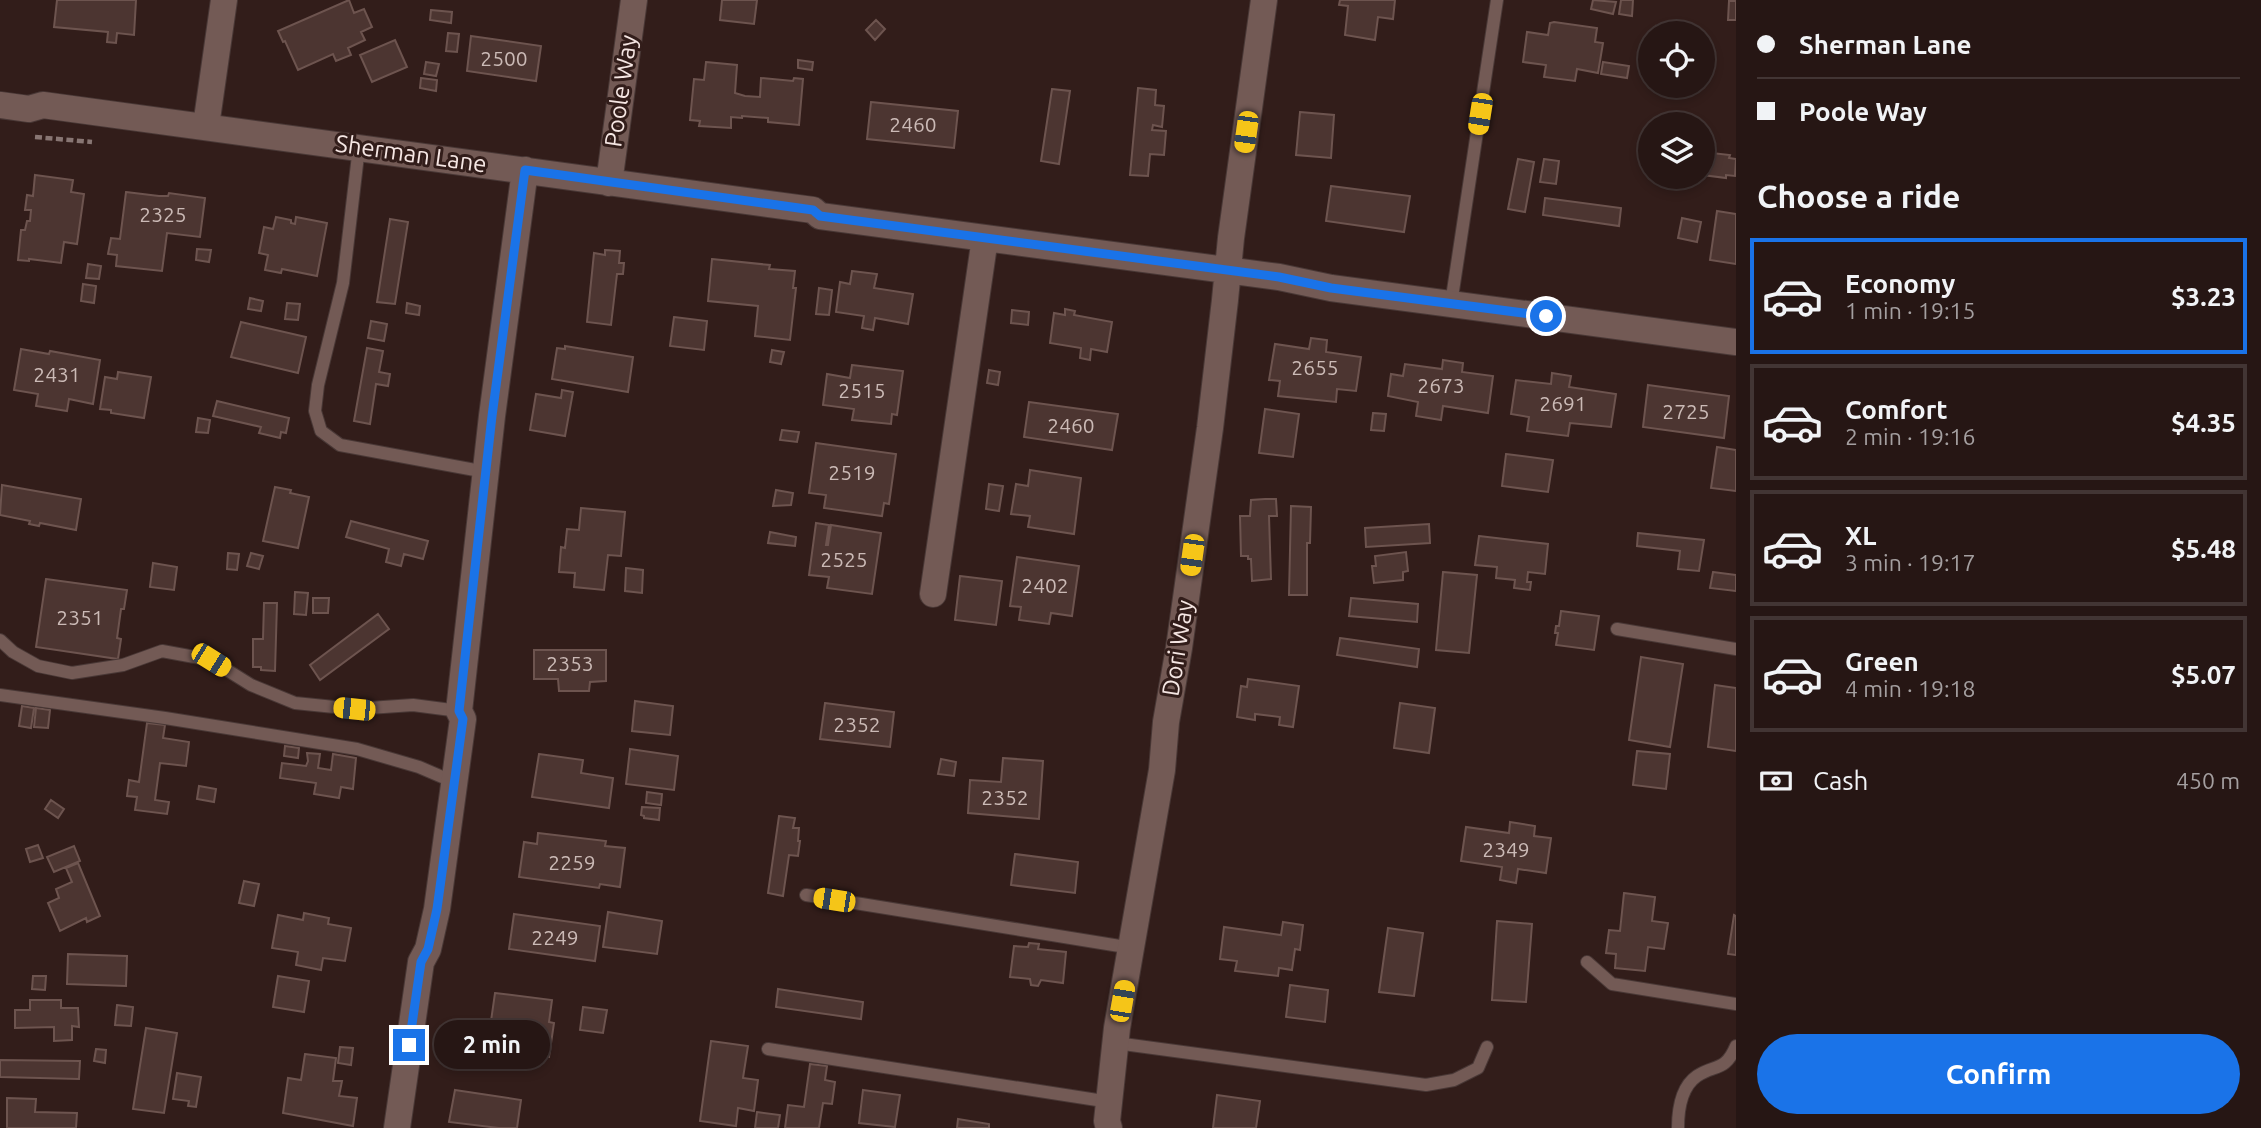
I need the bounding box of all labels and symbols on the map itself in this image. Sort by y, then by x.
street label: Poole Way [599,33,642,149]
house number: 2500 [480,46,528,70]
car [1467,92,1494,136]
car [1233,110,1260,154]
house number: 2460 [889,112,937,136]
street label: Sherman Lane [334,130,488,177]
house number: 2325 [139,202,187,226]
route start [1530,300,1562,332]
house number: 2655 [1291,355,1339,379]
house number: 2431 [33,362,81,386]
house number: 2673 [1417,373,1465,397]
house number: 2515 [838,378,886,402]
house number: 2691 [1539,391,1587,415]
house number: 2725 [1662,399,1710,423]
house number: 2460 [1047,413,1095,437]
house number: 2519 [828,460,876,484]
car [1179,533,1206,577]
house number: 2525 [820,547,868,571]
house number: 2402 [1021,573,1069,597]
street label: Dori Way [1157,597,1198,698]
house number: 2351 [56,605,104,629]
car [188,640,235,680]
house number: 2353 [546,651,594,675]
car [333,696,376,722]
house number: 2352 [833,712,881,736]
house number: 2352 [981,785,1029,809]
house number: 2349 [1482,837,1530,861]
house number: 2259 [548,850,596,874]
car [812,886,857,914]
house number: 2249 [531,925,579,949]
car [1109,978,1136,1024]
callout: 2 min [434,1020,549,1070]
route end [393,1029,425,1061]

